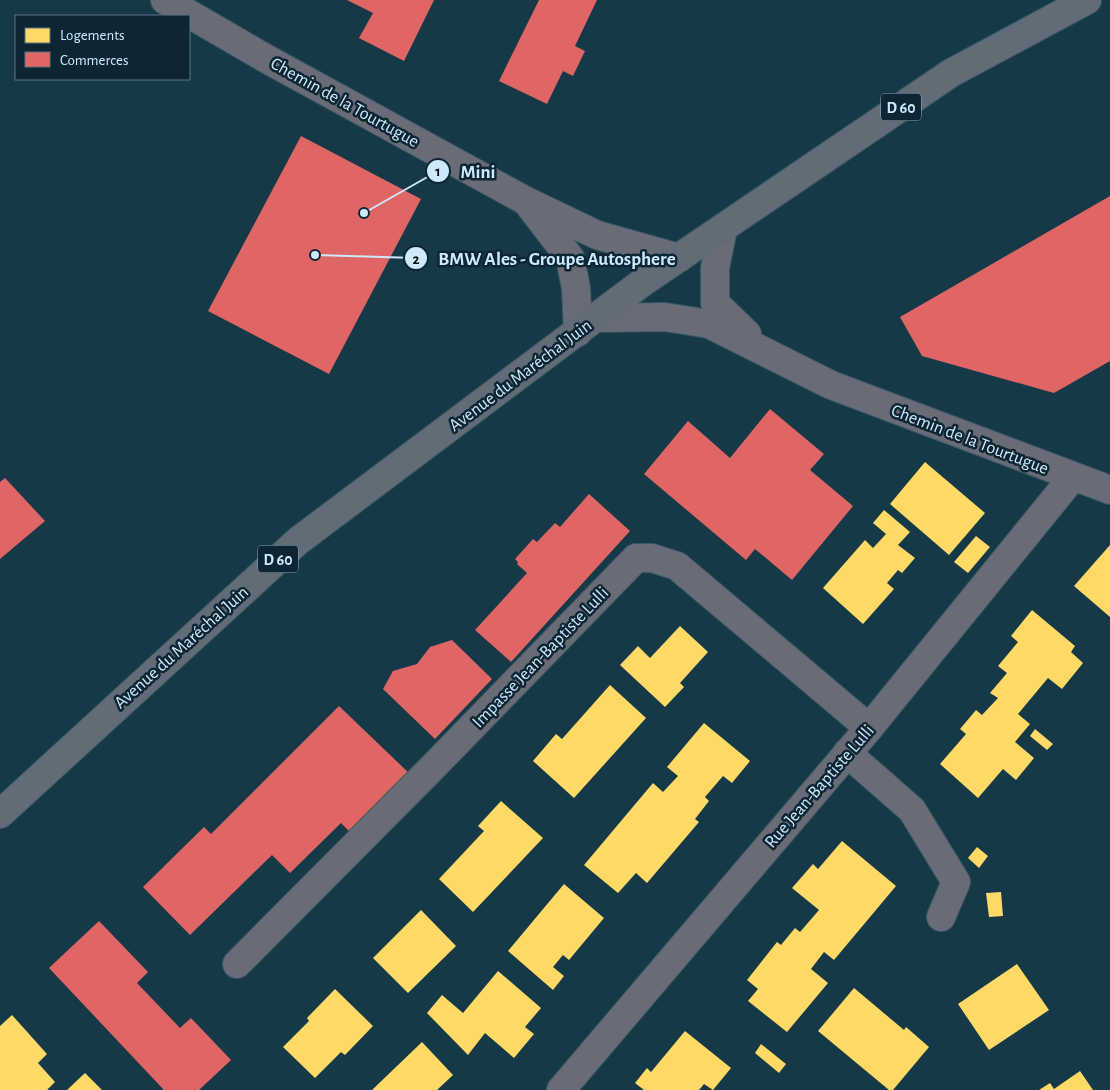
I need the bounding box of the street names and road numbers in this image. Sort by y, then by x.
street label: Chemin de la Tourtugue [267,55,422,151]
road number: D 60 [881,94,921,120]
street label: Avenue du Maréchal Juin [446,316,595,435]
street label: Chemin de la Tourtugue [889,402,1051,478]
road number: D 60 [258,546,298,572]
street label: Avenue du Maréchal Juin [111,583,252,712]
street label: Impasse Jean-Baptiste Lulli [469,584,612,731]
street label: Rue Jean-Baptiste Lulli [762,722,878,852]

